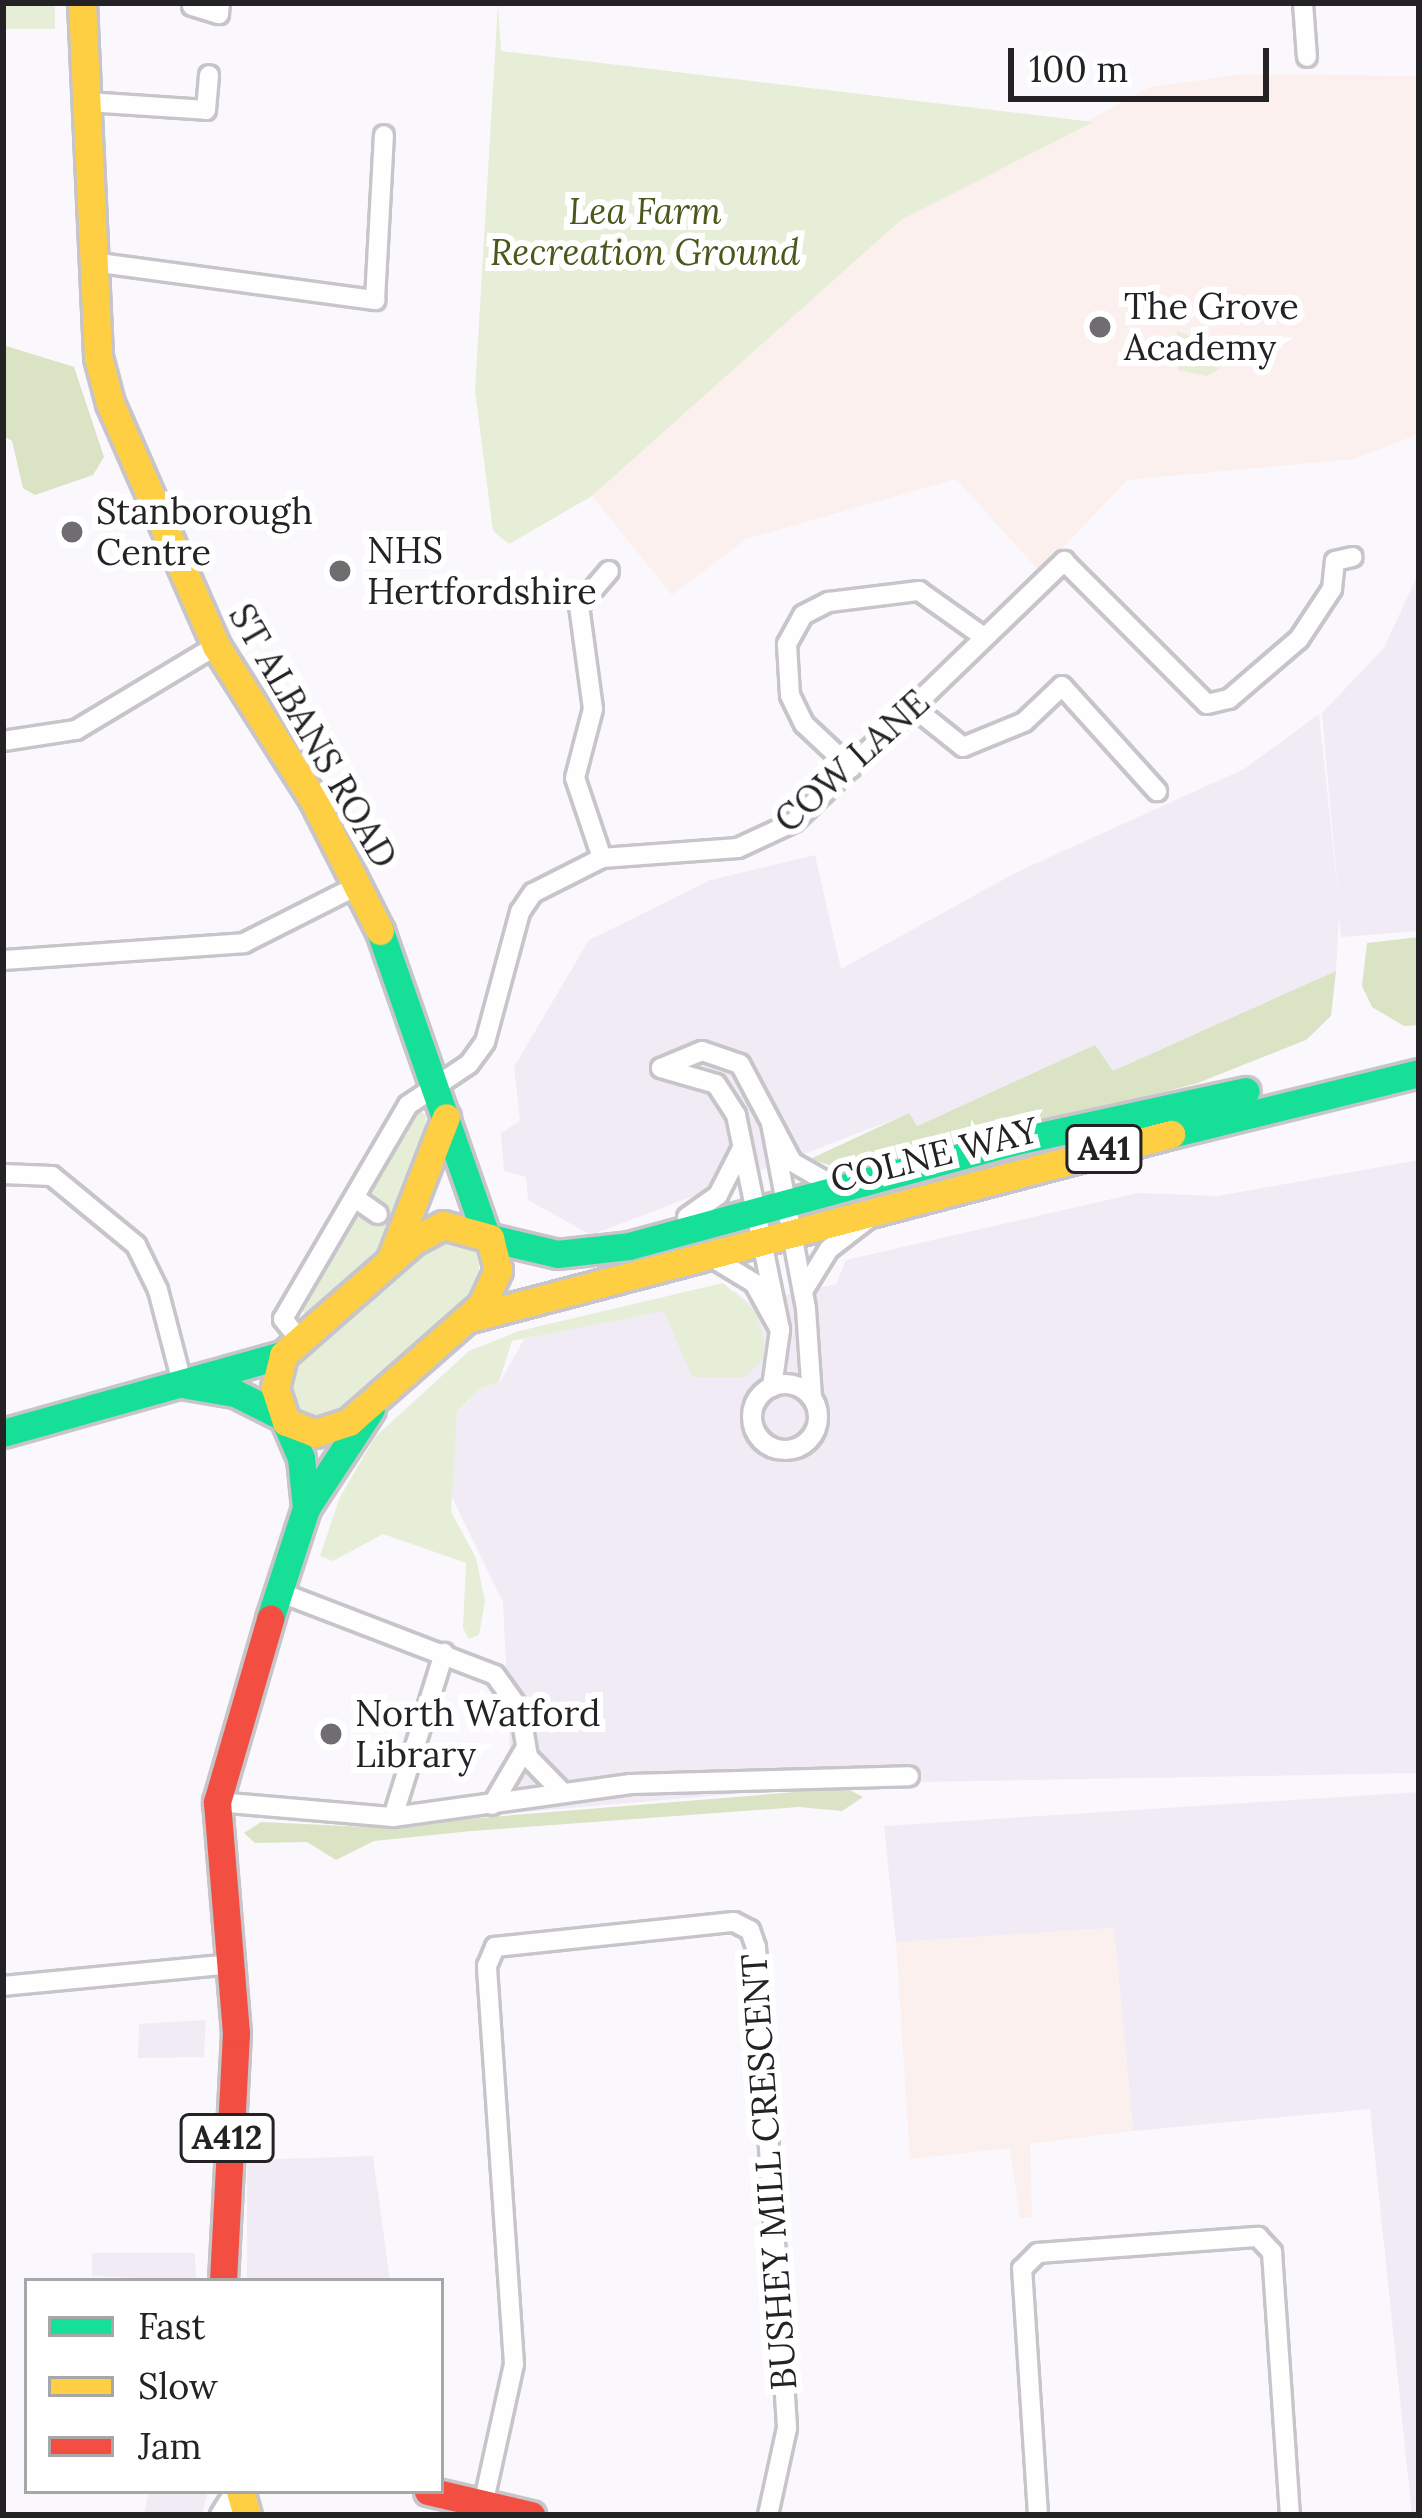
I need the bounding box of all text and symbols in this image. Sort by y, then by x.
scale bar [1014,24,1275,98]
text: 100 m [1029,46,1128,92]
park label: Lea Farm Recreation Ground [490,189,800,274]
place label: The Grove Academy [1124,284,1299,369]
marker: The Grove Academy [1087,314,1113,340]
place label: Stanborough Centre [96,489,313,574]
marker: Stanborough Centre [59,519,85,545]
place label: NHS Hertfordshire [367,528,597,613]
marker: NHS Hertfordshire [324,555,356,587]
street label: ST ALBANS ROAD [220,596,406,876]
street label: COW LANE [766,681,938,841]
street label: COLNE WAY [826,1108,1042,1202]
road number: A41 [1065,1122,1143,1176]
place label: North Watford Library [355,1691,601,1776]
marker: North Watford Library [318,1721,344,1747]
street label: BUSHEY MILL CRESCENT [732,1952,806,2392]
road number: A412 [179,2111,275,2165]
legend [24,2278,444,2494]
text: Fast [138,2303,205,2349]
text: Slow [138,2363,218,2409]
text: Jam [138,2423,202,2469]

